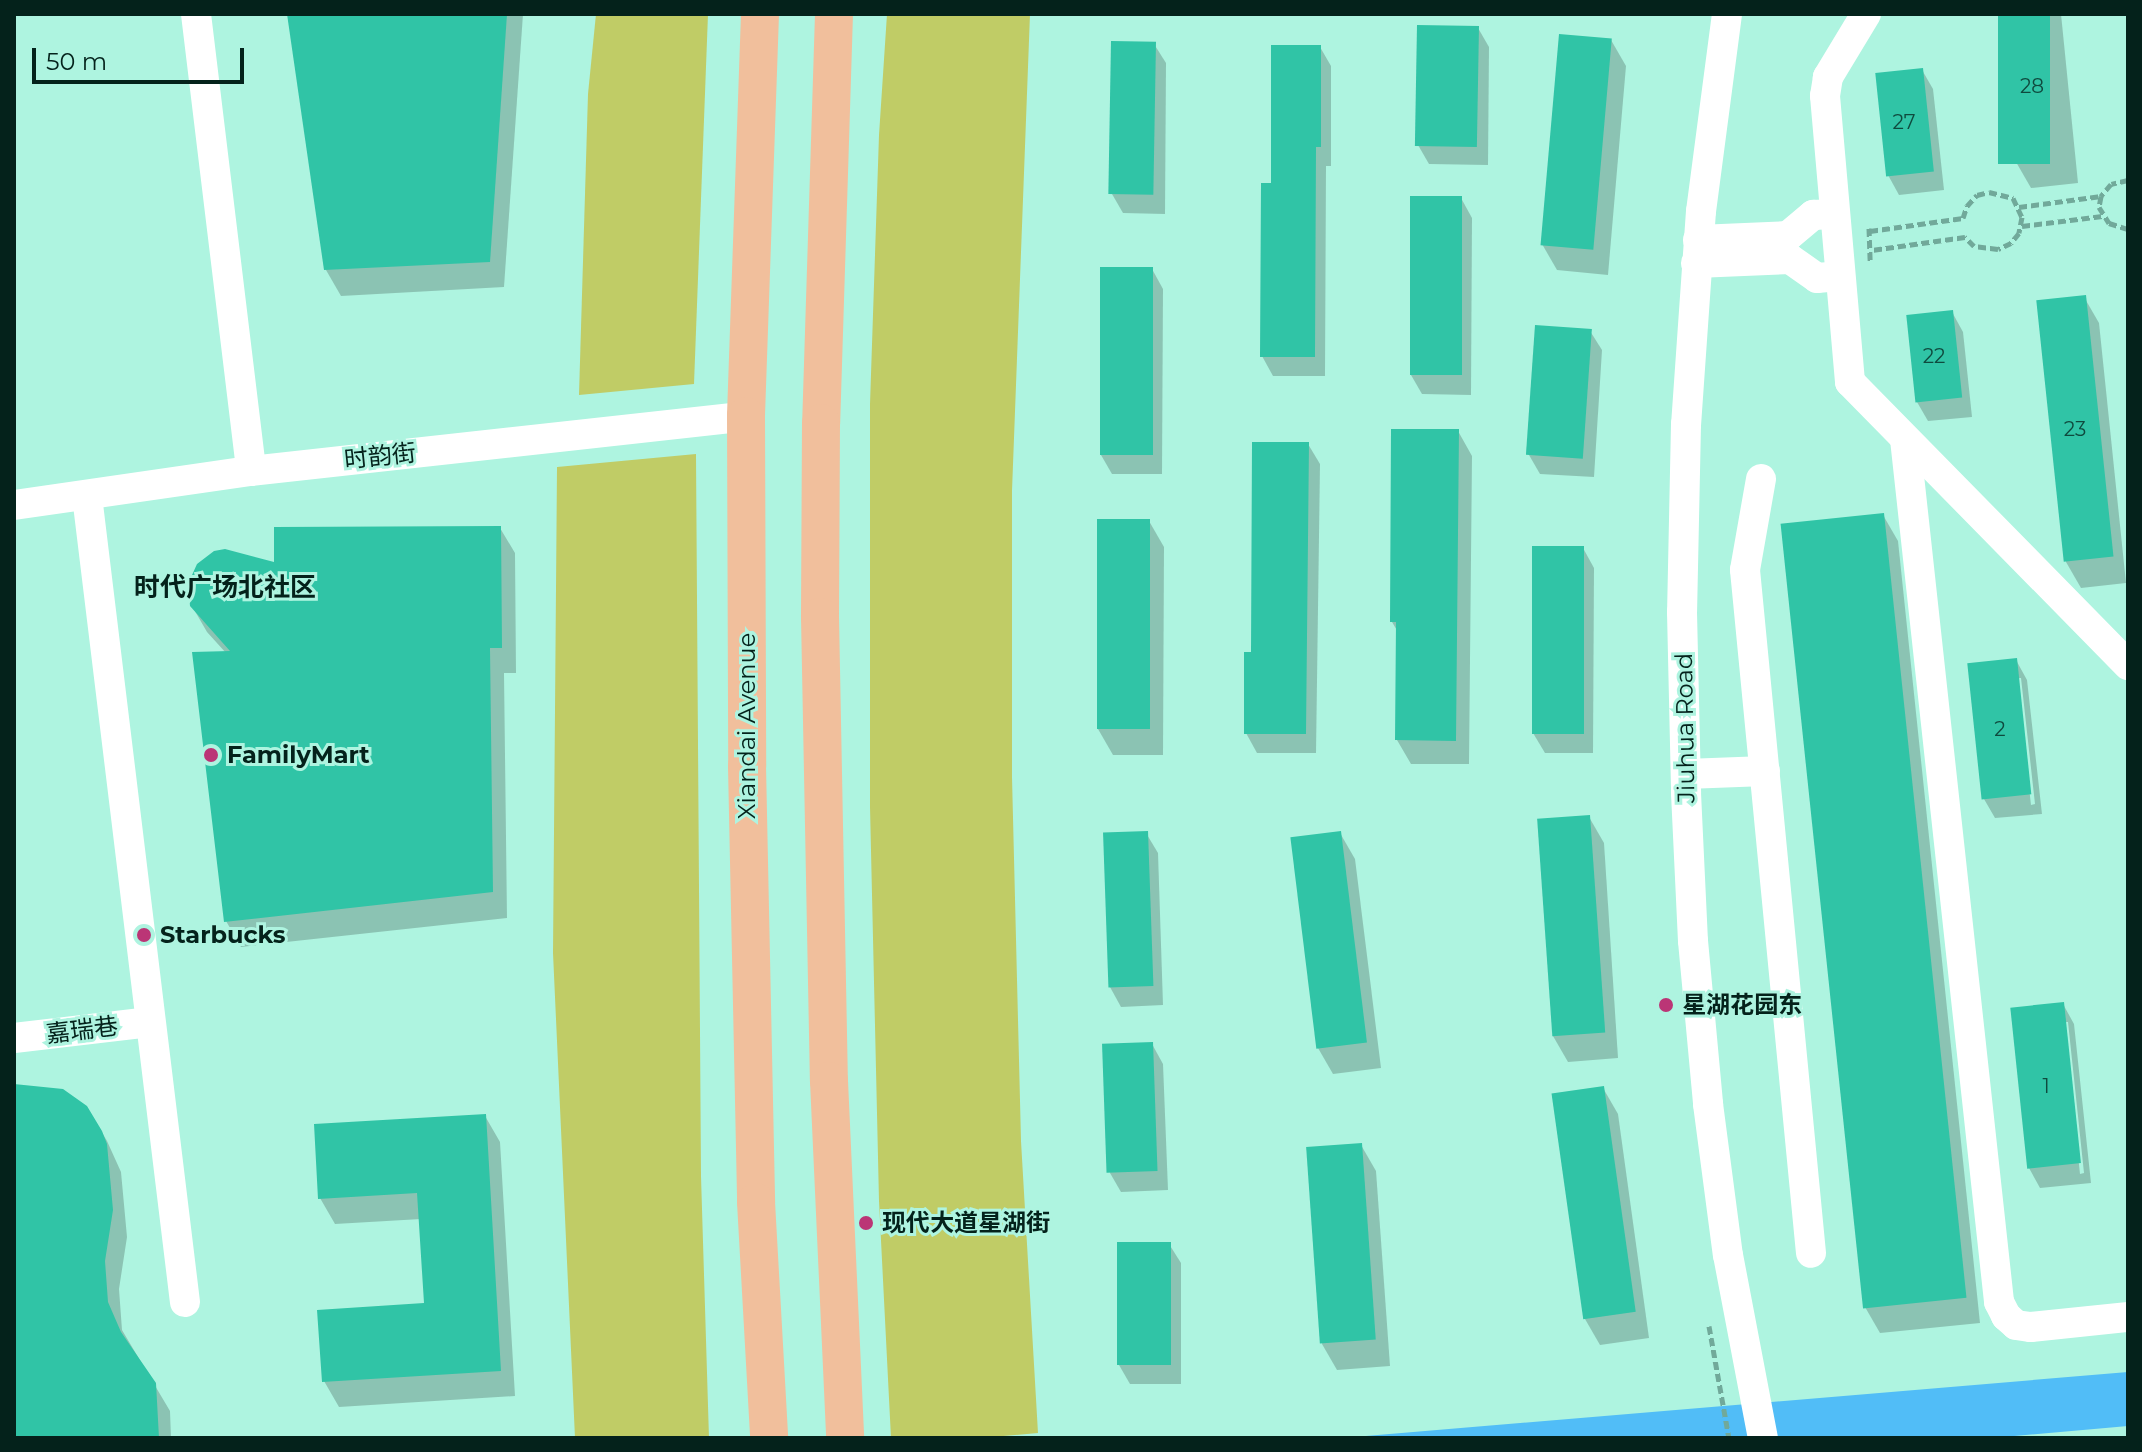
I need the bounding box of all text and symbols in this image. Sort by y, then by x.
scale bar [36,32,248,82]
text: 50 m [46,47,107,76]
house number: 28 [2020,74,2044,98]
house number: 27 [1892,110,1916,134]
house number: 22 [1923,344,1945,368]
house number: 23 [2064,417,2086,441]
street label: 时韵街 [343,438,417,474]
district label: 时代广场北社区 [134,572,316,604]
street label: Xiandai Avenue [733,633,761,819]
street label: Jiuhua Road [1669,653,1701,803]
house number: 2 [1994,717,2006,741]
place label: FamilyMart [227,741,370,769]
marker: FamilyMart [202,746,220,764]
place label: Starbucks [160,921,286,949]
marker: Starbucks [135,926,153,944]
place label: 星湖花园东 [1682,991,1802,1019]
marker: 星湖花园东 [1657,996,1675,1014]
street label: 嘉瑞巷 [45,1011,119,1049]
house number: 1 [2042,1074,2050,1098]
place label: 现代大道星湖街 [882,1209,1050,1237]
marker: 现代大道星湖街 [857,1214,875,1232]

